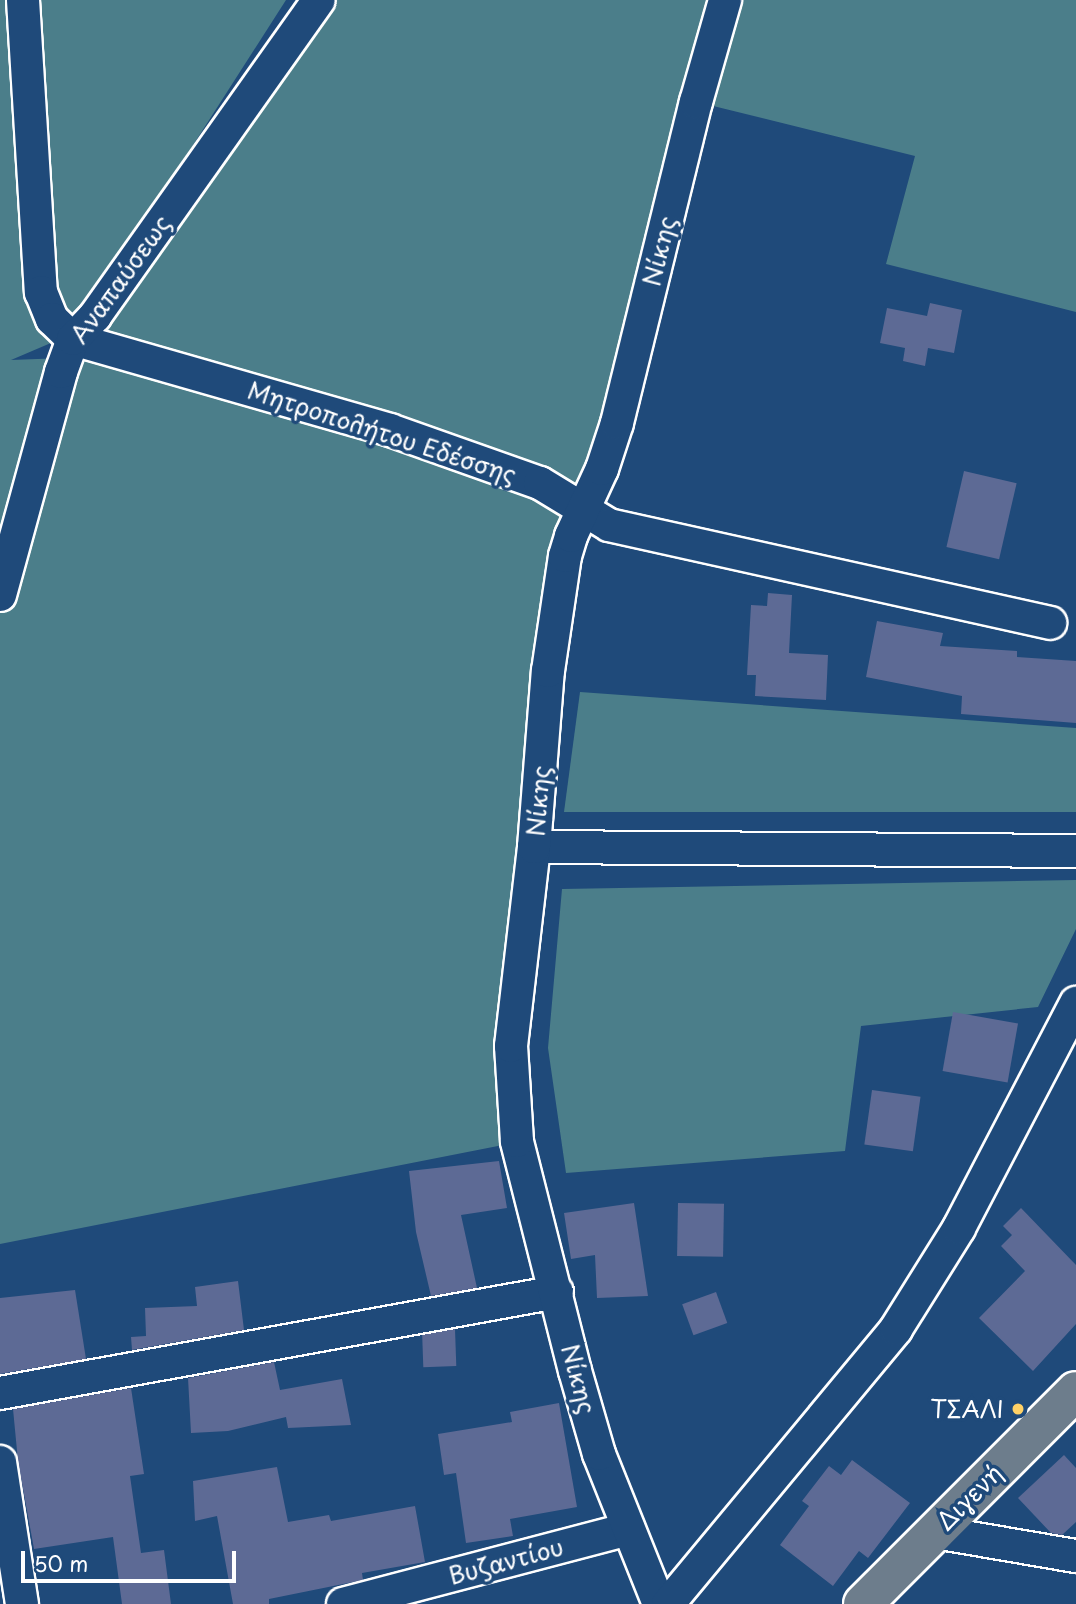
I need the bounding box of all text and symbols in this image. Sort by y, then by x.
street label: Αναπαύσεως [64,209,176,349]
street label: Νίκης [636,213,682,289]
street label: Μητροπολήτου Εδέσσης [244,375,520,489]
street label: Νίκης [521,765,555,837]
street label: Νίκης [556,1341,602,1417]
place label: ΤΣΑΛΙ [930,1395,1004,1423]
marker: ΤΣΑΛΙ [1010,1401,1026,1417]
street label: Διγενή [930,1458,1008,1536]
street label: Βυζαντίου [446,1532,566,1590]
scale bar [24,1538,240,1582]
text: 50 m [34,1547,88,1579]

